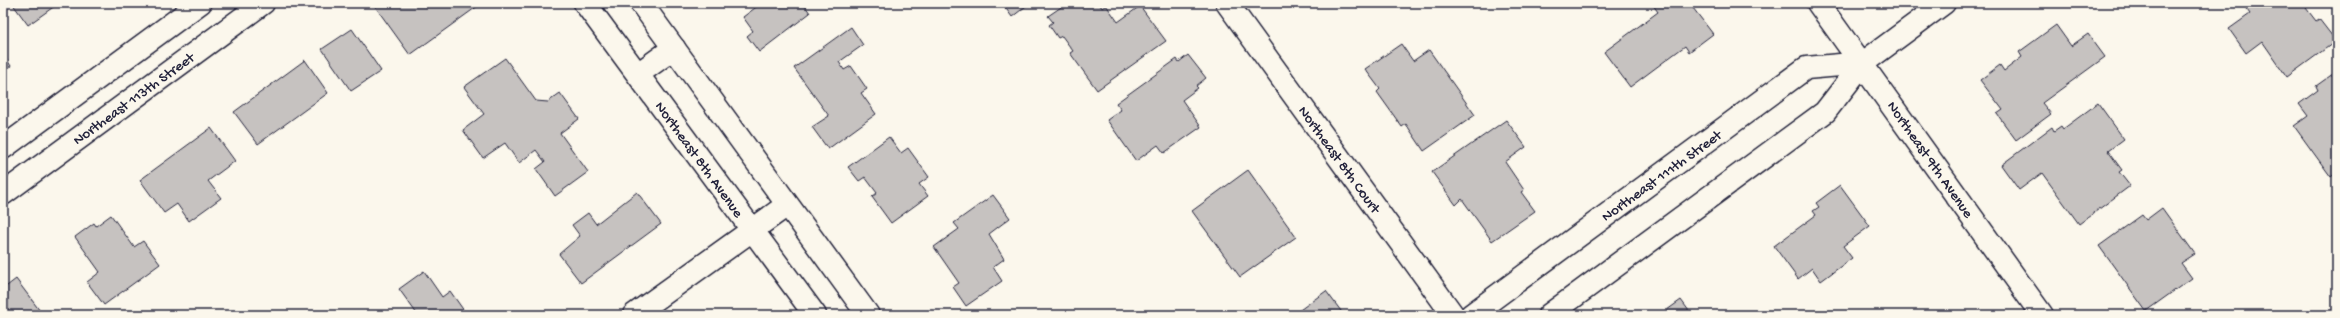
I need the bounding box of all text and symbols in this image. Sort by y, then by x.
street label: Northeast 113th Street [70,48,200,150]
street label: Northeast 8th Avenue [650,98,747,222]
street label: Northeast 9th Avenue [1882,98,1977,222]
street label: Northeast 8th Court [1293,103,1385,219]
street label: Northeast 111th Street [1599,126,1727,226]

